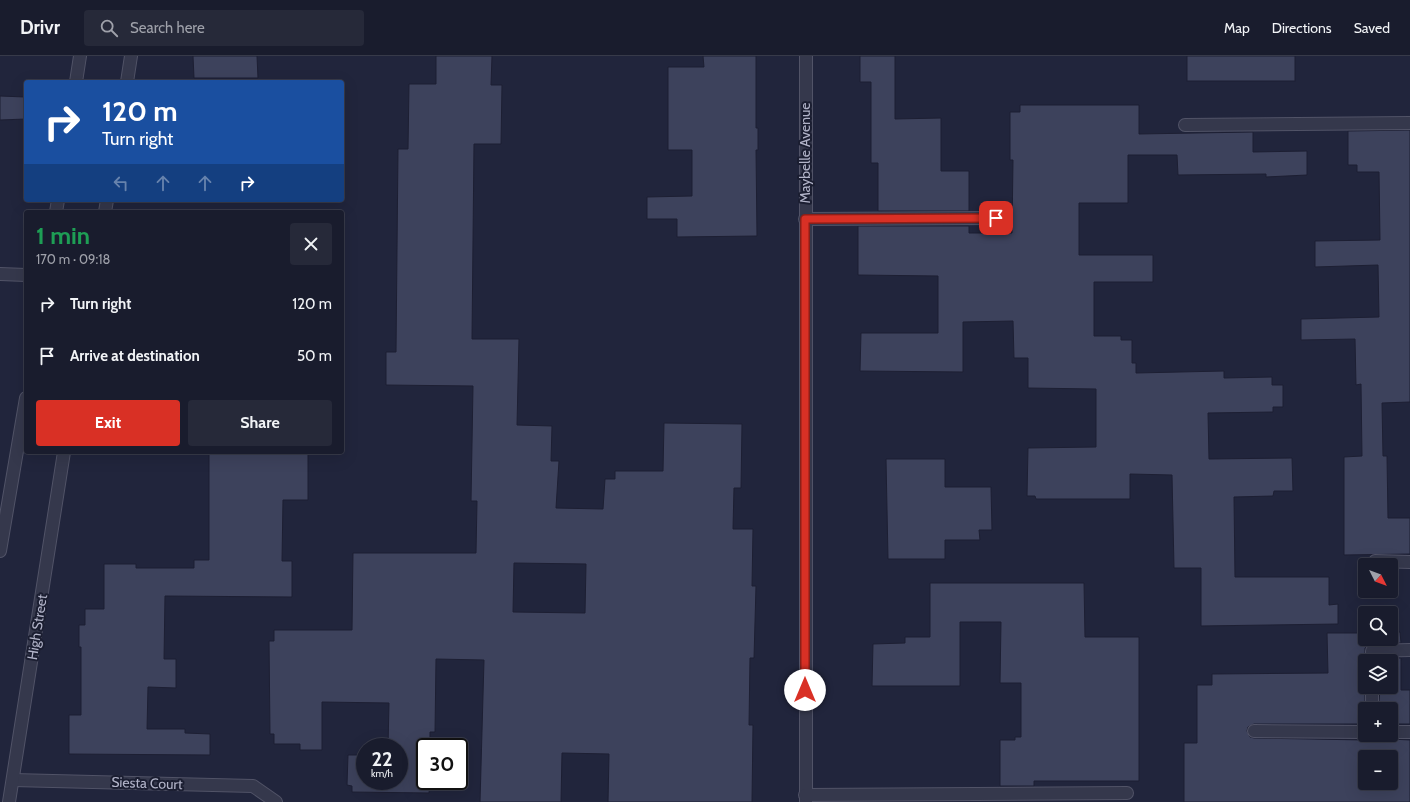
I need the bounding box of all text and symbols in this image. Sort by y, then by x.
search box [84,10,364,46]
text: Drivr [20,16,60,39]
icon: search [98,17,120,39]
text: Search here [130,19,205,37]
text: Map [1224,19,1250,37]
text: Directions [1272,19,1332,37]
text: Saved [1354,19,1390,37]
text: 120 m [102,94,178,128]
icon: right [36,96,88,148]
street label: Maybelle Avenue [796,103,814,203]
text: Turn right [102,128,173,150]
icon: left [110,172,132,194]
icon: ahead [152,172,174,194]
icon: ahead [194,172,216,194]
icon: right [236,172,258,194]
pin [979,201,1013,235]
icon: arrive [985,207,1007,229]
text: 1 min [36,221,90,250]
button: close [290,223,332,265]
text: 170 m · 09:18 [36,251,110,267]
icon: right [36,293,58,315]
text: Turn right [70,295,131,313]
text: 120 m [292,295,332,313]
icon: arrive [36,345,58,367]
text: Arrive at destination [70,347,200,365]
text: 50 m [297,347,332,365]
button: Exit [36,400,180,446]
button: Share [188,400,332,446]
north arrow [1358,558,1398,598]
map controls [1358,558,1398,790]
street label: High Street [23,593,51,661]
button: search [1358,606,1398,646]
button: layers [1358,654,1398,694]
position arrow [784,669,826,711]
button: + [1358,702,1398,742]
speed limit sign: 30 [416,738,468,790]
text: 22 [371,747,393,771]
button: − [1358,750,1398,790]
text: km/h [371,767,393,780]
street label: Siesta Court [111,773,183,793]

